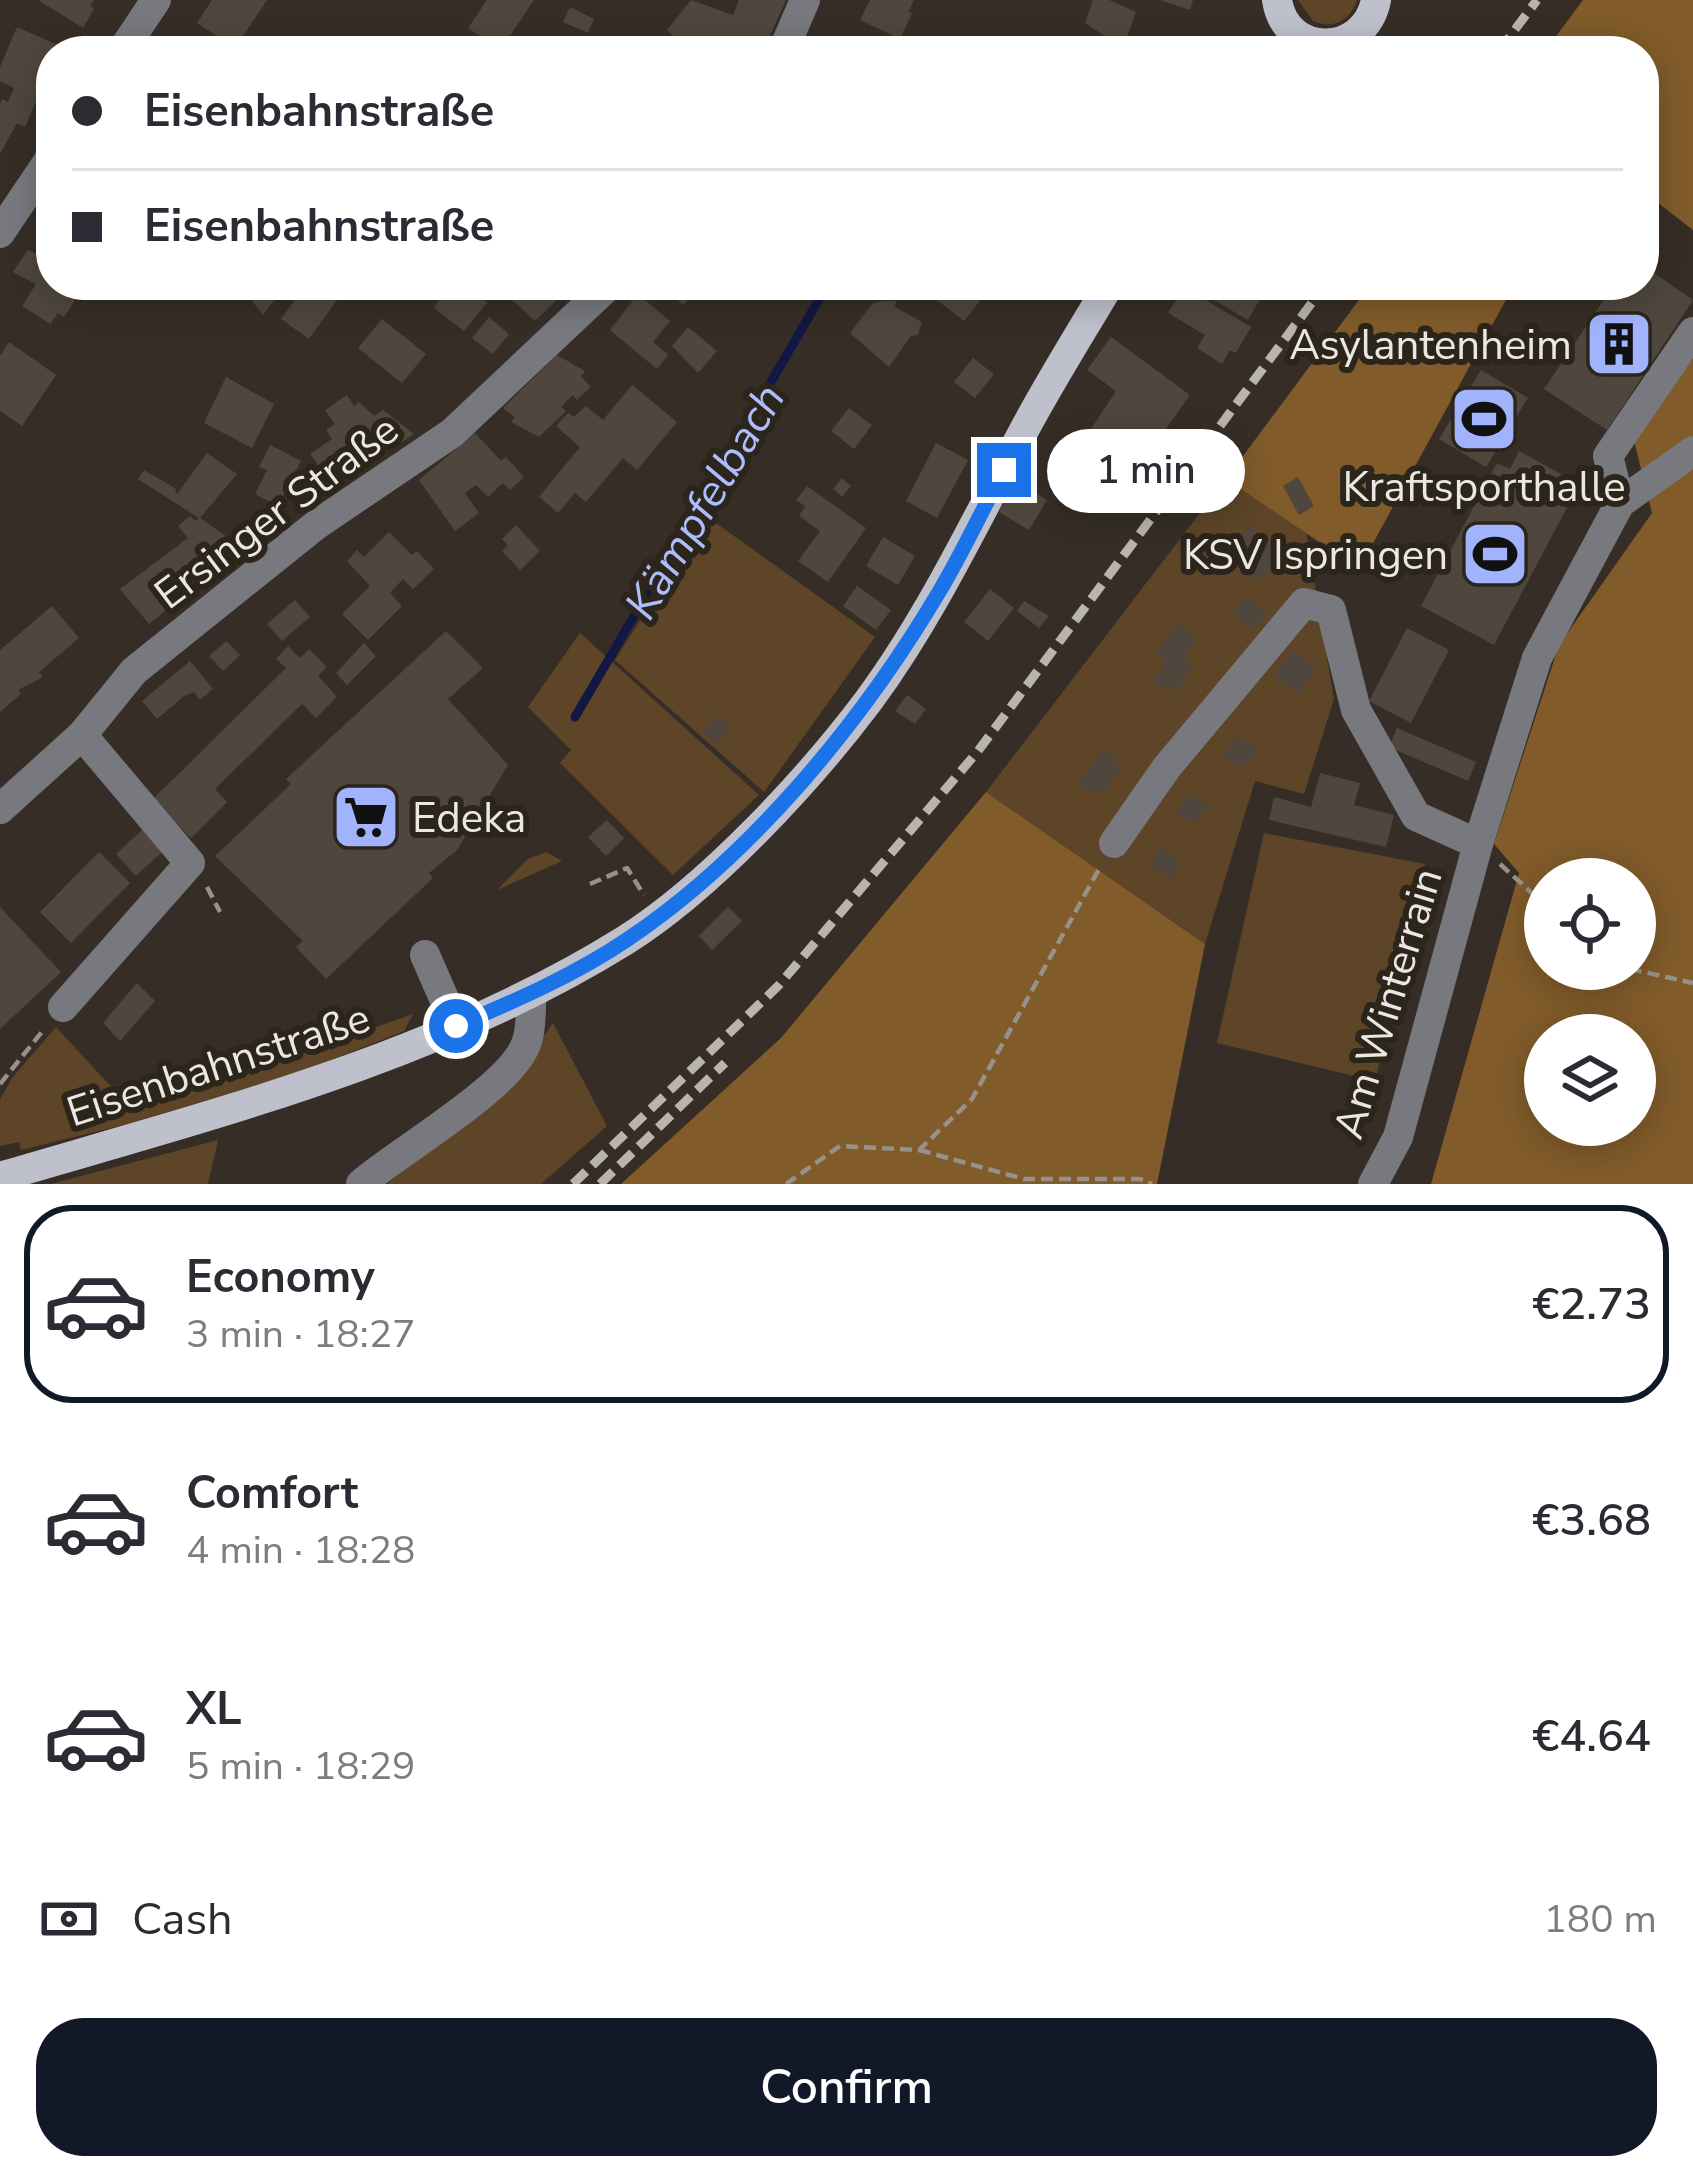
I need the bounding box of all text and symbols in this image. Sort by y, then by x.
text: Eisenbahnstraße [144,81,494,142]
text: Eisenbahnstraße [144,196,494,257]
building icon: Asylantenheim [1584,309,1654,379]
place label: Asylantenheim [1289,317,1572,374]
water label: Kämpfelbach [611,373,800,631]
sports icon: Kraftsporthalle [1449,384,1519,454]
street label: Ersinger Straße [143,402,411,623]
callout: 1 min [1046,428,1244,512]
route end [977,443,1031,497]
text: 1 min [1096,444,1196,497]
place label: Kraftsporthalle [1342,459,1626,516]
sports icon: KSV Ispringen [1460,519,1530,589]
place label: KSV Ispringen [1183,527,1448,584]
supermarket icon: Edeka [331,782,401,852]
place label: Edeka [412,790,526,847]
map controls [1524,858,1656,1146]
button: locate [1524,858,1656,990]
street label: Am Winterrain [1320,861,1457,1146]
street label: Eisenbahnstraße [60,990,377,1141]
route start [429,999,483,1053]
button: layers [1524,1014,1656,1146]
text: Economy [186,1247,375,1308]
icon: car [42,1250,150,1358]
text: €2.73 [1532,1274,1651,1335]
text: 3 min · 18:27 [186,1308,415,1361]
text: Comfort [186,1463,358,1524]
icon: car [42,1466,150,1574]
text: €3.68 [1532,1490,1651,1551]
text: 4 min · 18:28 [186,1524,415,1577]
text: XL [186,1679,242,1740]
icon: car [42,1682,150,1790]
text: €4.64 [1532,1706,1651,1767]
text: 5 min · 18:29 [186,1740,415,1793]
icon: cash [36,1886,102,1952]
text: Cash [132,1889,233,1950]
text: 180 m [1543,1893,1657,1946]
button: Confirm [36,2018,1657,2156]

